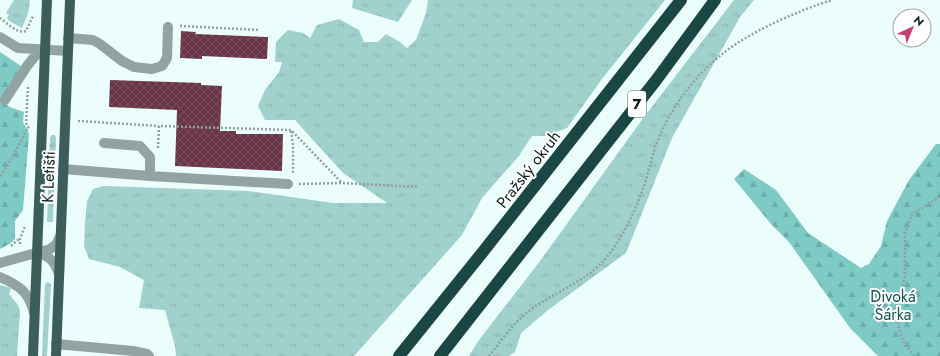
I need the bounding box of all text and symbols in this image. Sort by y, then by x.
north arrow [892,8,932,48]
text: N [910,12,928,30]
road number: 7 [628,91,646,117]
street label: Pražský okruh [491,126,566,213]
street label: K Letišti [36,151,61,203]
park label: Divoká Šárka [870,285,916,326]

